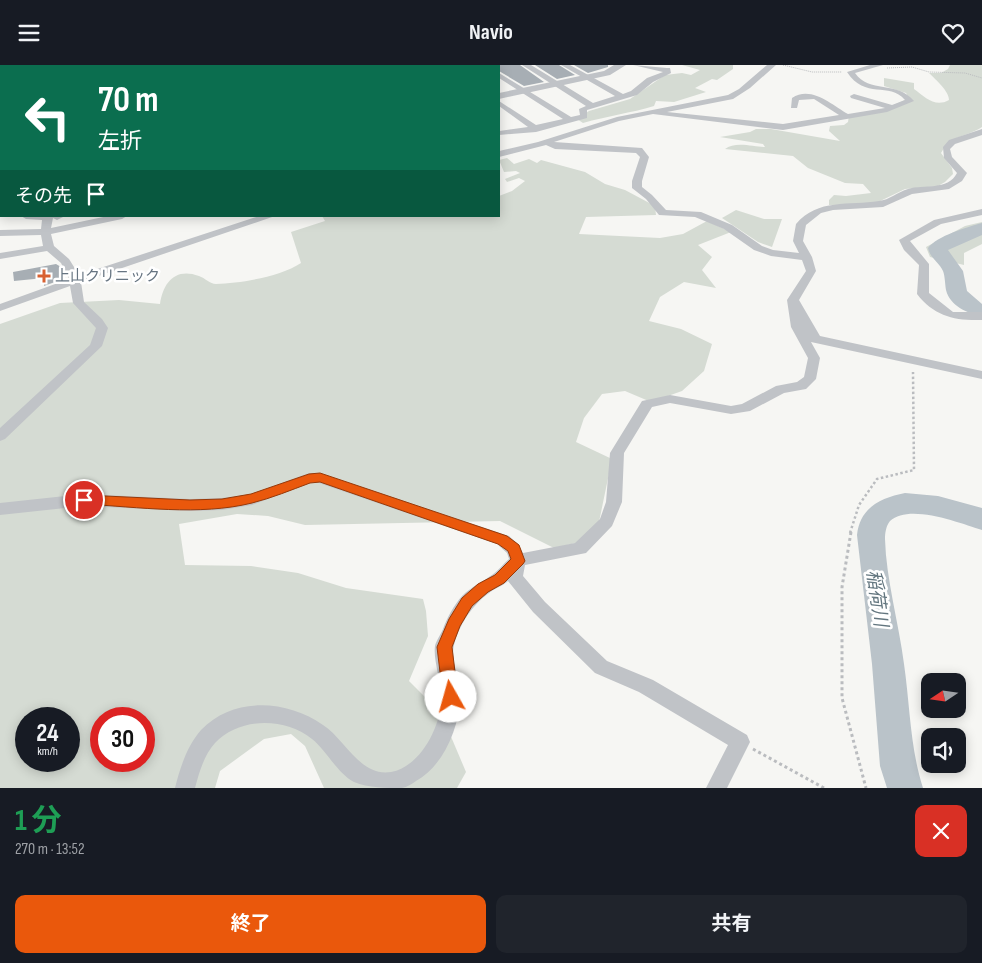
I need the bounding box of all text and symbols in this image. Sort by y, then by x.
icon: menu [15,19,43,47]
text: Navio [469,19,513,46]
icon: heart [939,19,967,47]
text: 70 m [98,79,158,122]
icon: left [15,85,80,150]
text: 左折 [98,128,142,155]
icon: arrive [82,180,110,208]
text: その先 [15,185,72,208]
place label: 上山クリニック [55,267,160,286]
marker: 上山クリニック [37,269,51,283]
pin [63,479,105,521]
icon: arrive [70,486,98,514]
water label: 稲荷川 [861,568,892,630]
position arrow [424,670,476,722]
north arrow [921,673,966,717]
map controls [921,673,966,773]
speed limit sign: 30 [90,707,155,772]
text: 24 [36,718,59,749]
button: sound [921,728,966,773]
text: km/h [37,744,58,759]
text: 1 分 [15,803,61,839]
button: close [915,805,967,857]
text: 270 m · 13:52 [15,840,85,859]
button: 終了 [15,895,486,953]
button: 共有 [496,895,967,953]

